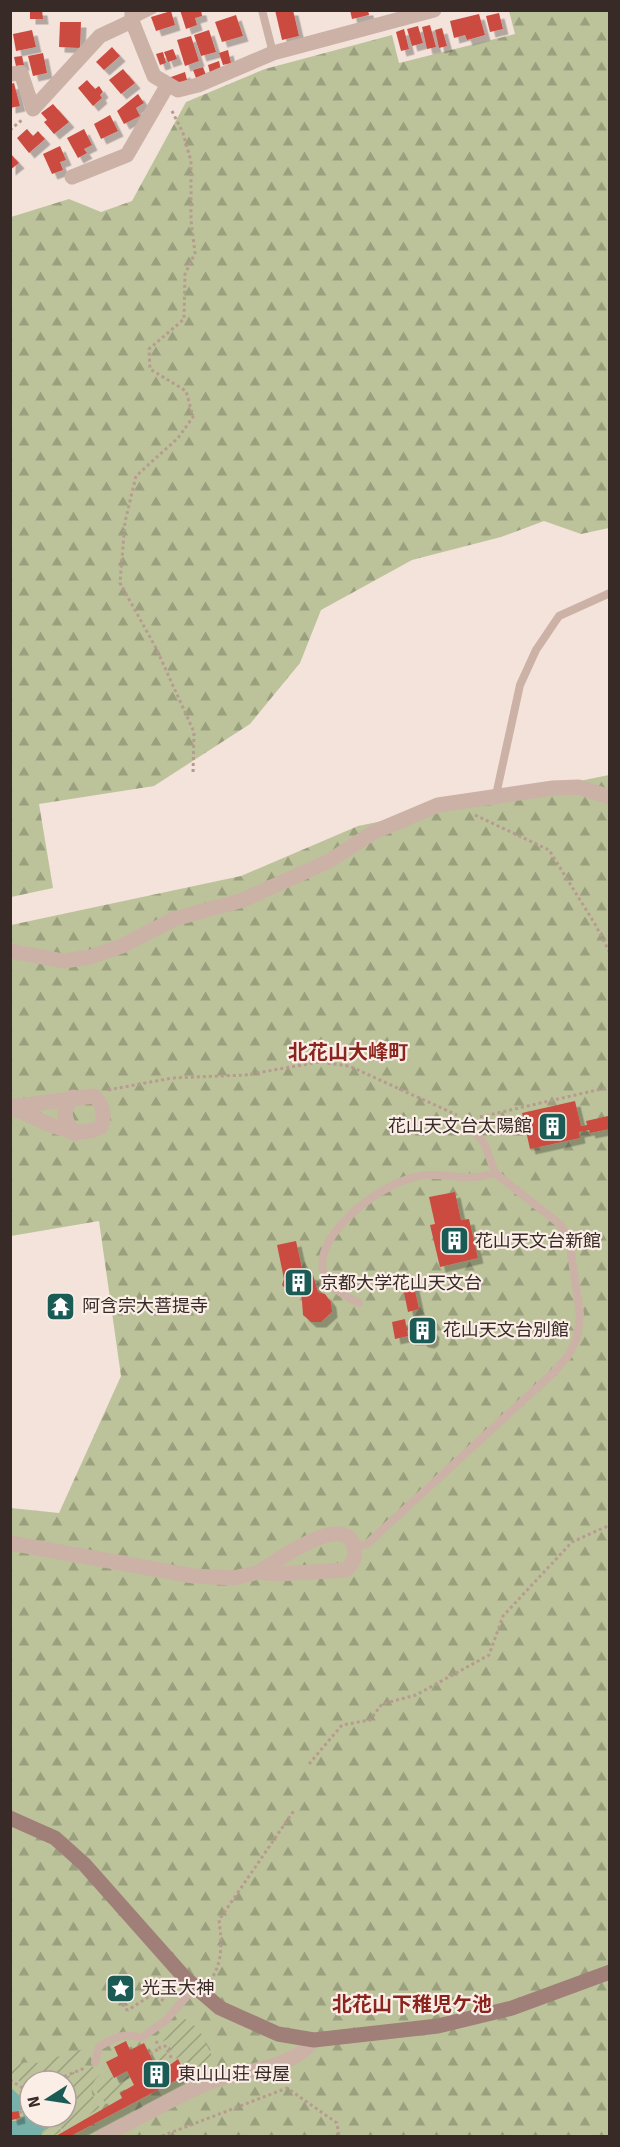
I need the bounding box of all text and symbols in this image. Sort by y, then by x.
district label: 北花山大峰町 [288,1040,408,1065]
building icon: 花山天文台太陽館 [537,1110,569,1142]
place label: 花山天文台太陽館 [388,1115,532,1137]
building icon: 花山天文台新館 [438,1225,470,1257]
place label: 花山天文台新館 [475,1230,601,1252]
building icon: 京都大学花山天文台 [283,1267,315,1299]
place label: 京都大学花山天文台 [320,1272,482,1294]
temple icon: 阿含宗大菩提寺 [45,1290,77,1322]
place label: 阿含宗大菩提寺 [82,1295,208,1317]
building icon: 花山天文台別館 [406,1314,438,1346]
place label: 花山天文台別館 [443,1319,569,1341]
place icon: 光玉大神 [105,1972,137,2004]
place label: 光玉大神 [142,1977,214,1999]
district label: 北花山下稚児ケ池 [332,1992,492,2017]
building icon: 東山山荘 母屋 [141,2058,173,2090]
place label: 東山山荘 母屋 [178,2063,290,2085]
north arrow [18,2069,78,2129]
text: N [23,2094,45,2109]

